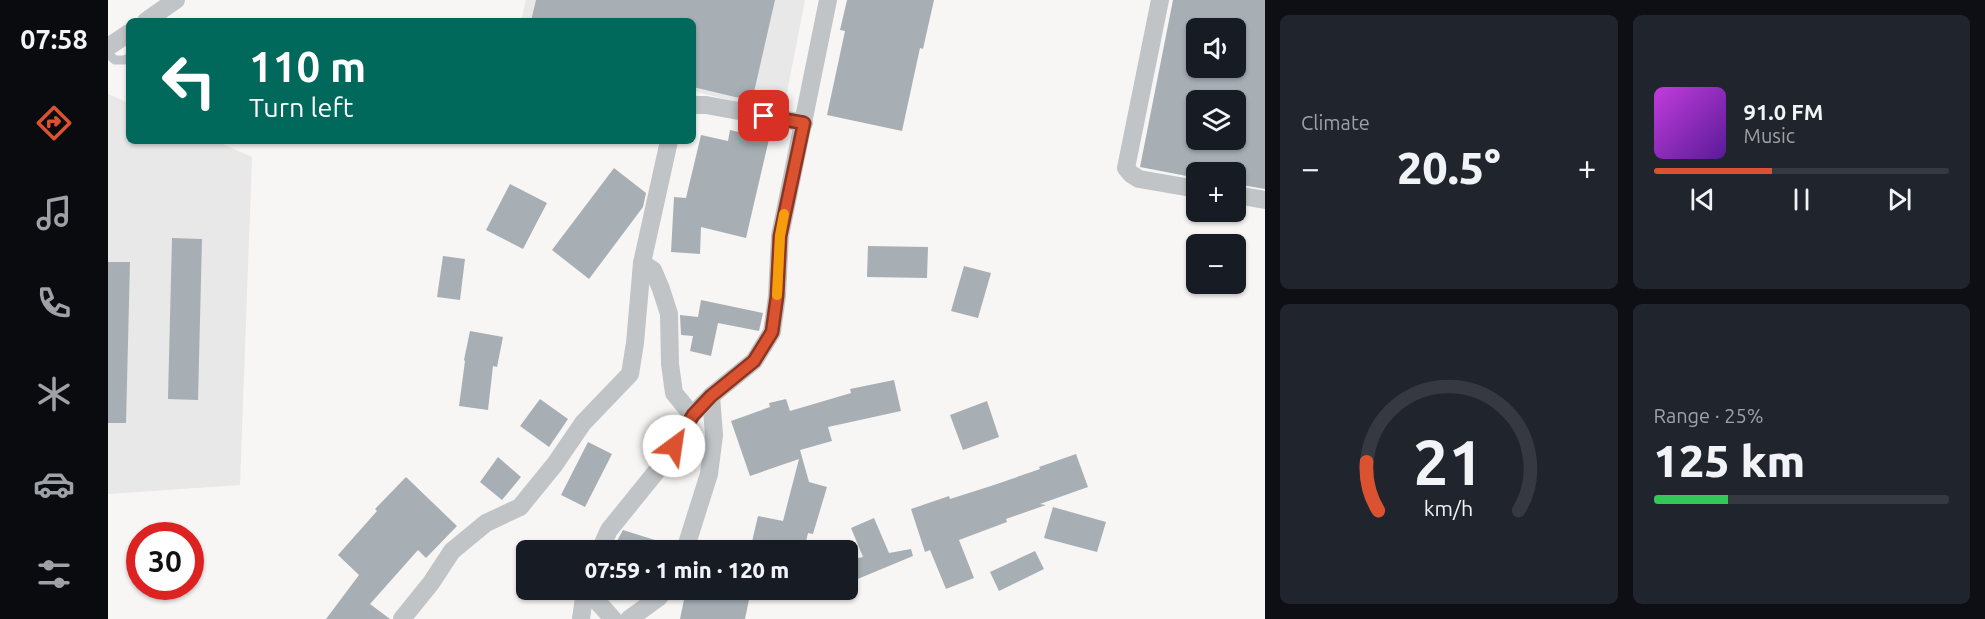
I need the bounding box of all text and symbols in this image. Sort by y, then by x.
map controls [1186,18,1246,294]
button: sound [1186,18,1246,78]
text: 07:58 [20,24,88,54]
icon: left [150,42,228,120]
text: 110 m [249,43,366,90]
pin [738,90,789,141]
button: layers [1186,90,1246,150]
text: Turn left [249,92,353,122]
icon: arrive [747,99,780,132]
text: 91.0 FM [1744,99,1823,124]
icon: directions [33,102,75,144]
text: Climate [1301,111,1370,134]
text: Music [1744,124,1795,147]
text: 20.5° [1397,142,1501,193]
text: − [1301,149,1320,186]
text: + [1578,149,1596,186]
button: + [1186,162,1246,222]
icon: previous [1686,183,1719,216]
icon: pause [1785,183,1818,216]
icon: next [1883,183,1916,216]
icon: music [33,192,75,234]
button: − [1186,234,1246,294]
icon: phone [33,282,75,324]
icon: climate [33,373,75,415]
text: Range · 25% [1654,404,1764,427]
position arrow [642,414,706,478]
text: 21 [1414,427,1484,497]
text: 125 km [1654,435,1805,486]
icon: car [33,463,75,505]
text: km/h [1424,496,1473,520]
speed limit sign: 30 [126,522,204,600]
icon: filters [33,553,75,595]
text: 07:59 · 1 min · 120 m [585,557,789,582]

